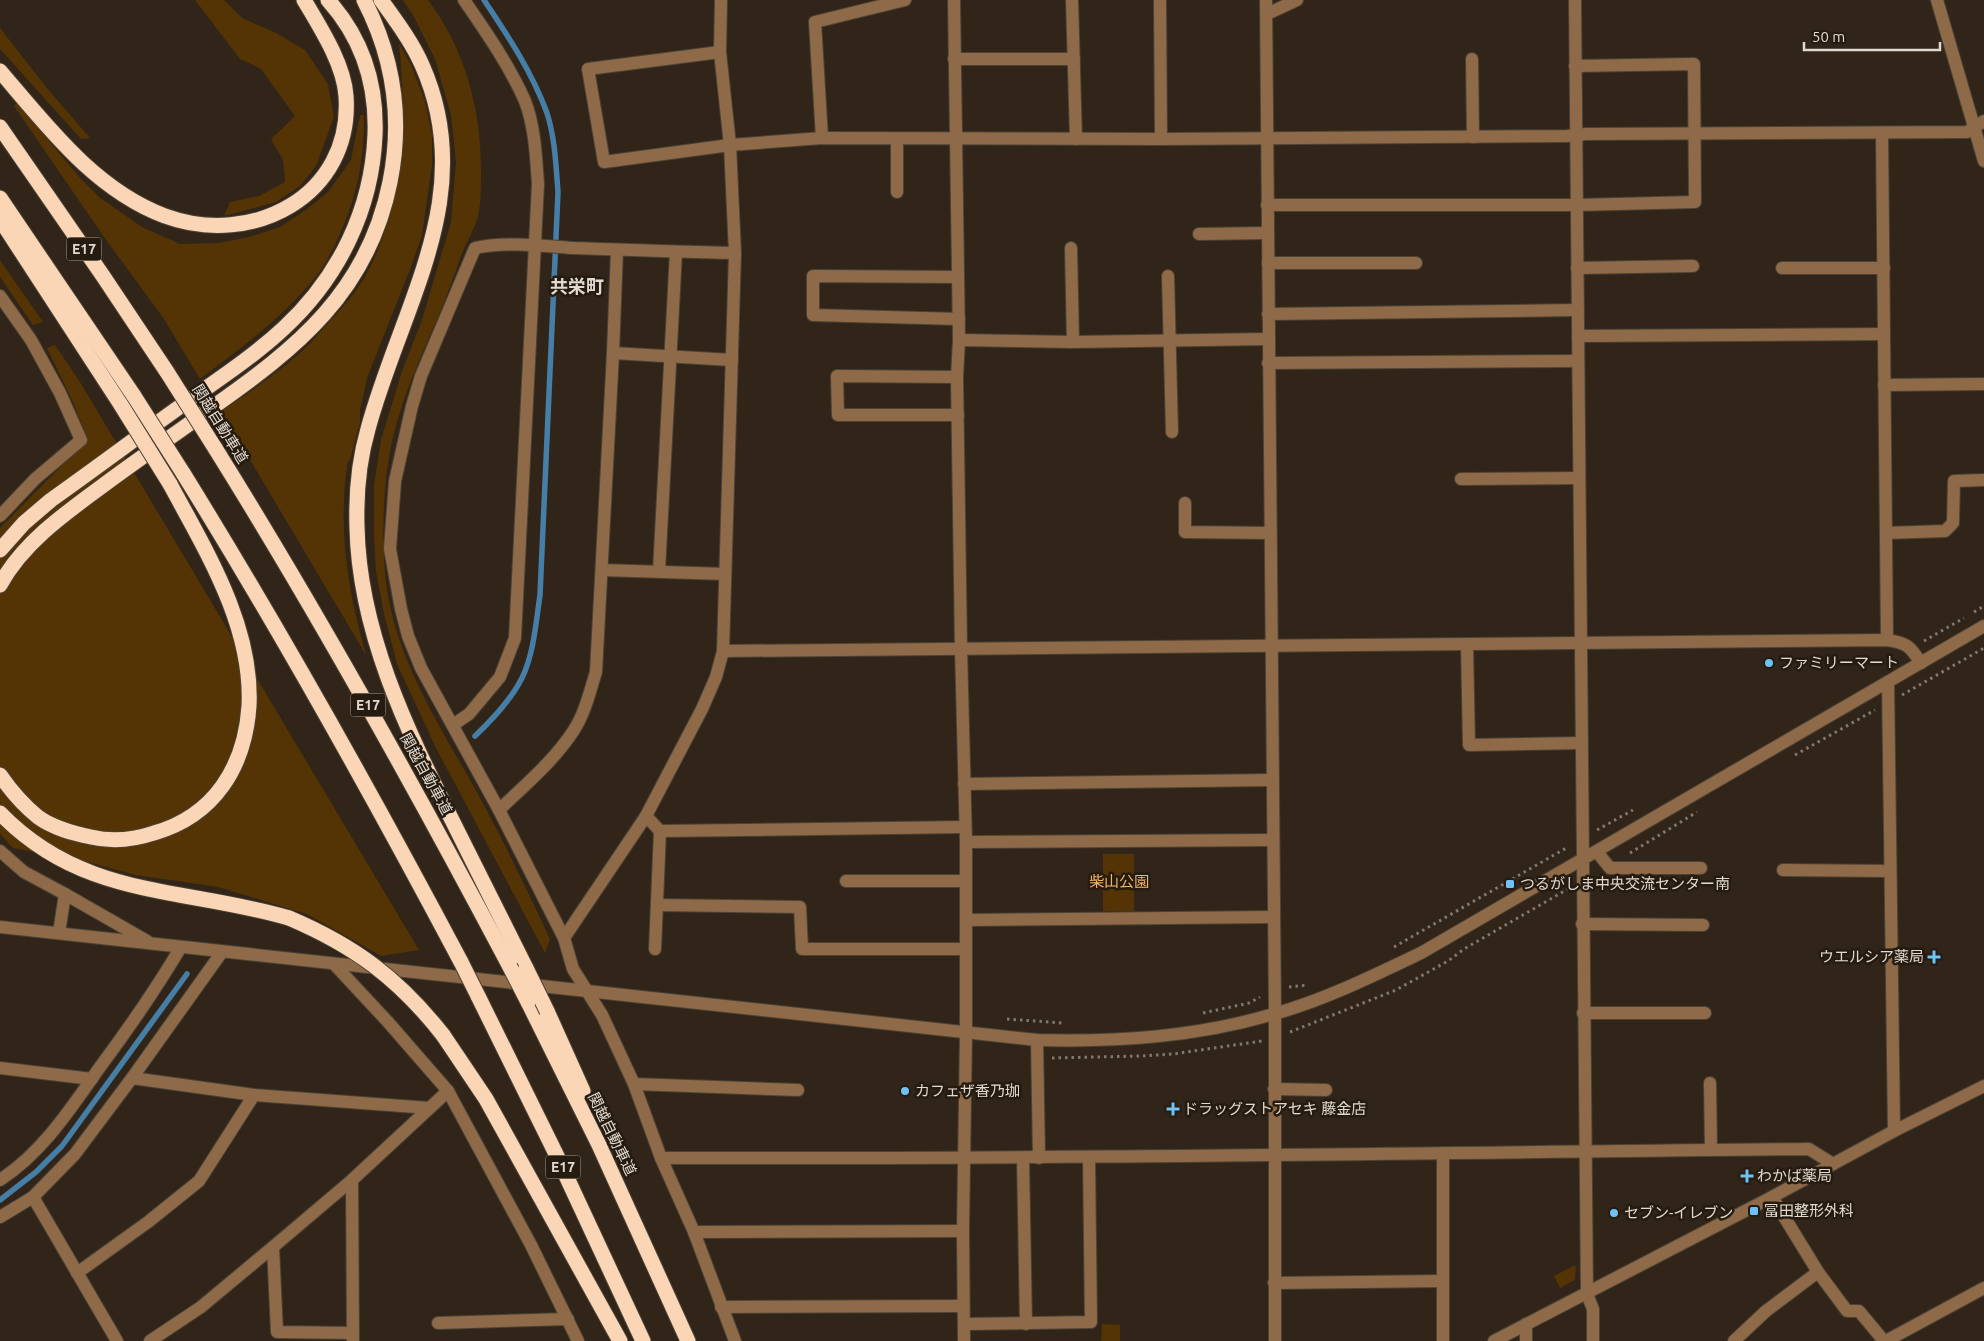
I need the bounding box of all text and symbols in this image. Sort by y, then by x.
scale bar [1804,20,1940,52]
text: 50 m [1812,28,1845,45]
road number: E17 [66,238,102,260]
district label: 共栄町 [550,276,604,296]
street label: 関越自動車道 [189,381,251,466]
place label: ファミリーマート [1779,654,1899,671]
marker: ファミリーマート [1763,657,1775,669]
road number: E17 [350,694,386,716]
street label: 関越自動車道 [397,730,456,817]
park label: 柴山公園 [1089,873,1149,890]
place label: つるがしま中央交流センター南 [1520,875,1730,892]
marker: つるがしま中央交流センター南 [1504,878,1516,890]
place label: ウエルシア薬局 [1819,948,1924,965]
marker: ウエルシア薬局 [1928,951,1940,963]
place label: カフェザ香乃珈 [915,1082,1020,1099]
marker: カフェザ香乃珈 [899,1085,911,1097]
street label: 関越自動車道 [585,1090,640,1178]
place label: ドラッグストアセキ 藤金店 [1183,1100,1366,1117]
marker: ドラッグストアセキ 藤金店 [1167,1103,1179,1115]
road number: E17 [546,1156,580,1178]
place label: わかば薬局 [1757,1167,1832,1184]
marker: わかば薬局 [1741,1170,1753,1182]
place label: 冨田整形外科 [1764,1202,1854,1219]
place label: セブン-イレブン [1624,1204,1733,1221]
marker: 冨田整形外科 [1748,1205,1760,1217]
marker: セブン-イレブン [1608,1207,1620,1219]

